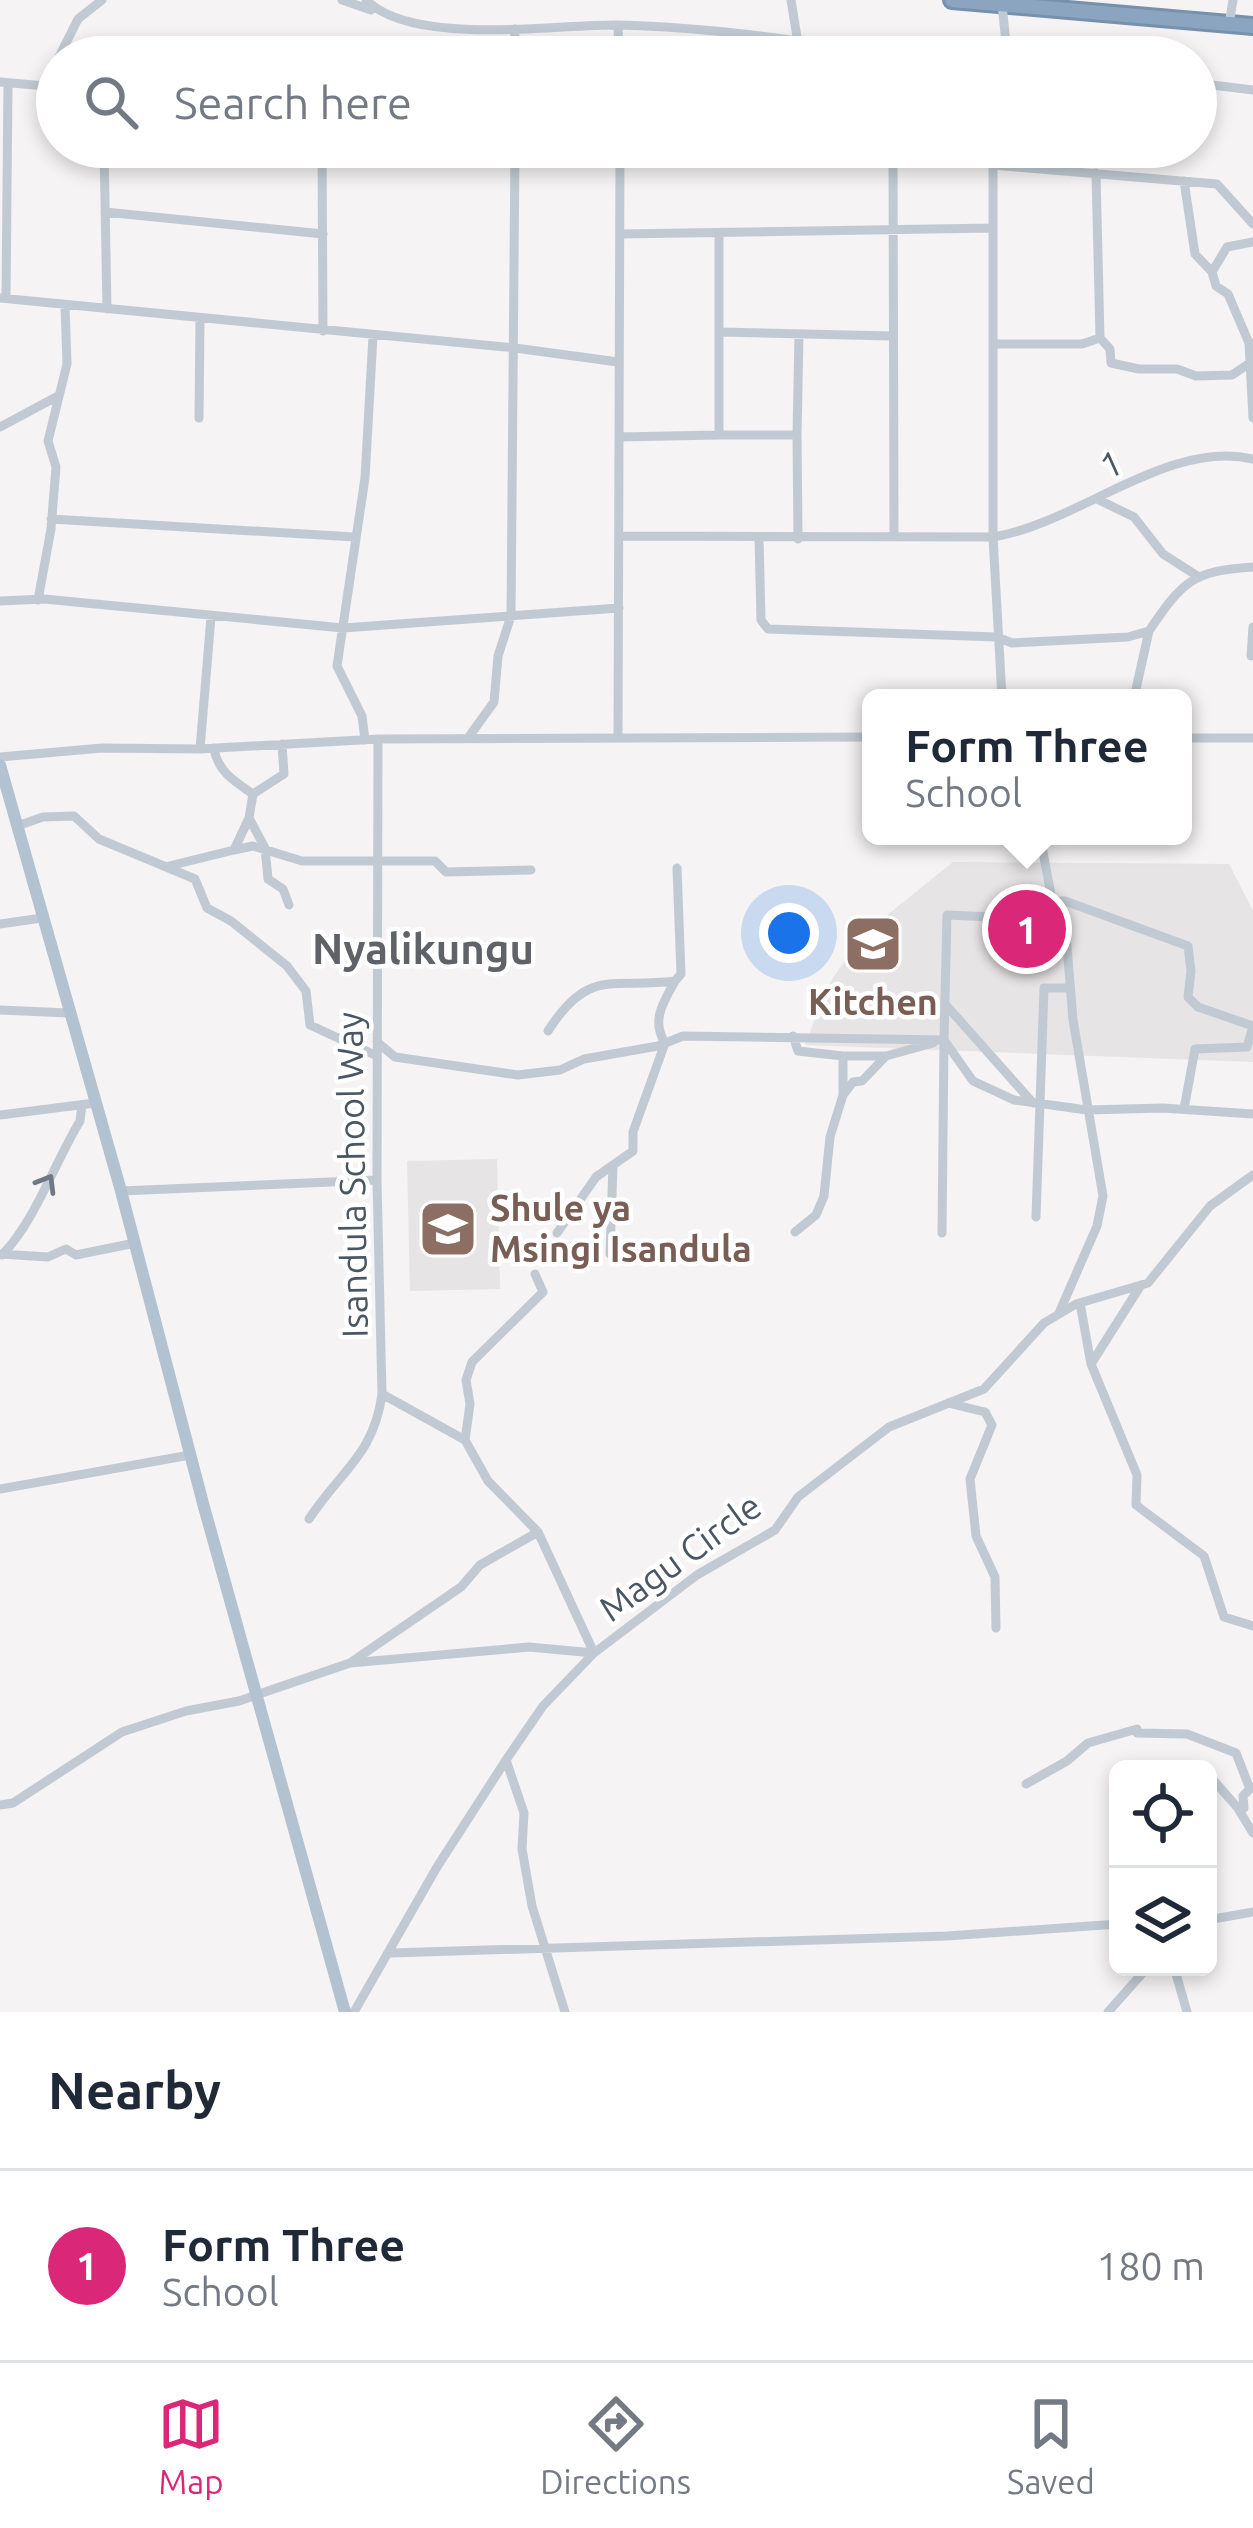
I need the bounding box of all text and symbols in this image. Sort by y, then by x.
search box [36,36,1217,168]
icon: search [78,69,144,135]
text: Search here [174,77,412,128]
street label: 1 [1093,441,1128,486]
popup [862,689,1192,845]
text: Form Three [905,720,1149,771]
text: School [905,771,1022,814]
pin: 1 [988,884,1066,974]
your location [759,903,819,963]
school or university icon: Kitchen [842,913,904,975]
district label: Nyalikungu [312,925,534,972]
place label: Kitchen [808,981,938,1022]
street label: Isandula School Way [328,1012,375,1338]
one-way arrow [33,1174,56,1196]
place label: Shule ya Msingi Isandula [490,1187,752,1269]
school or university icon: Shule ya Msingi Isandula [417,1198,479,1260]
street label: Magu Circle [591,1484,769,1629]
map controls [1109,1760,1217,1976]
button: locate [1109,1760,1217,1868]
button: layers [1109,1868,1217,1976]
text: Nearby [48,2061,221,2119]
text: Form Three [162,2219,405,2270]
text: 1 [76,2244,98,2287]
text: 180 m [1096,2244,1205,2287]
text: School [162,2270,279,2313]
tab: Map [158,2391,224,2500]
tab: Directions [540,2391,691,2500]
tab: Saved [1007,2391,1095,2500]

